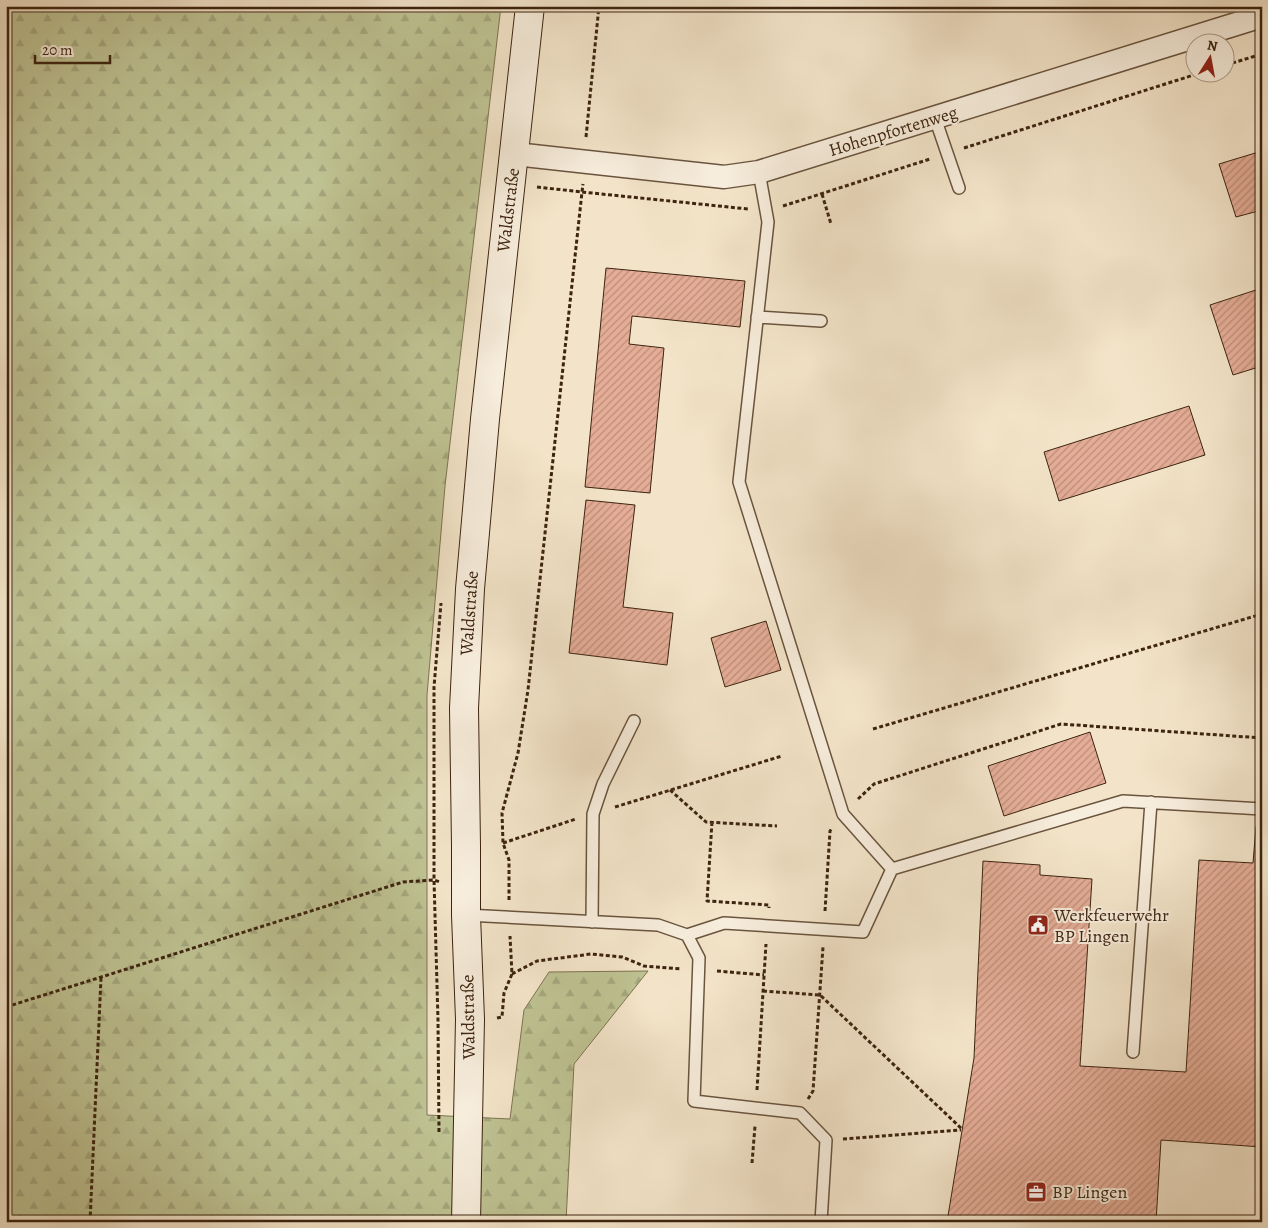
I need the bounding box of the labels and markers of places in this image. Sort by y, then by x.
place label: Werkfeuerwehr BP Lingen [1053,903,1169,948]
public building icon: Werkfeuerwehr BP Lingen [1026,913,1050,937]
office icon: BP Lingen [1024,1180,1048,1204]
place label: BP Lingen [1052,1180,1127,1204]

